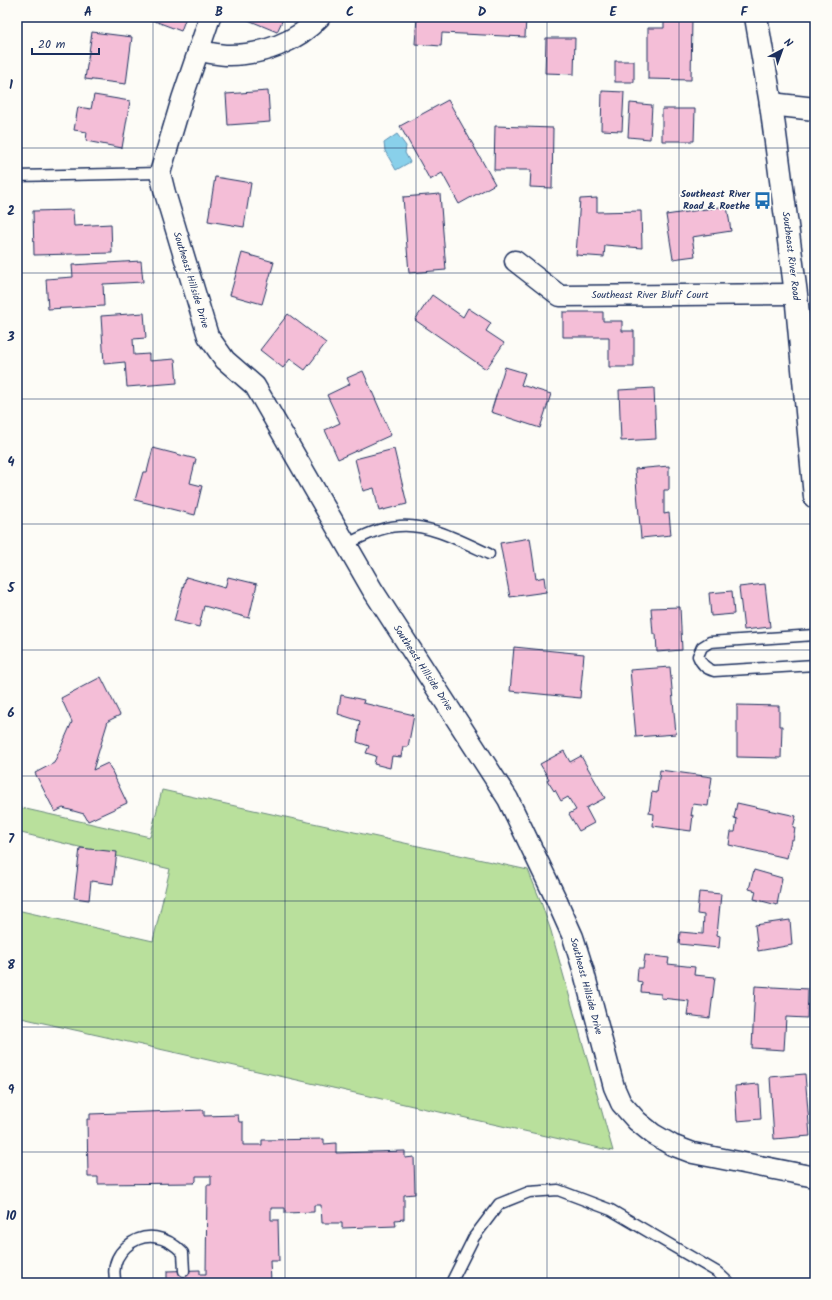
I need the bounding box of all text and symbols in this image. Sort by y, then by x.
text: A [84,2,92,23]
text: B [215,2,223,23]
text: C [346,2,354,23]
text: D [478,2,487,23]
text: E [609,2,617,23]
text: F [740,2,748,23]
scale bar [32,30,99,56]
north arrow [762,30,802,70]
text: N [779,34,796,52]
text: 20 m [38,35,66,54]
text: 1 [9,75,13,96]
place label: Southeast River Road & Roethe [681,186,750,214]
bus stop icon: Southeast River Road & Roethe [753,190,773,210]
text: 2 [7,201,15,222]
street label: Southeast River Road [778,211,805,302]
street label: Southeast Hillside Drive [169,230,213,331]
street label: Southeast River Bluff Court [591,287,709,303]
text: 3 [6,327,15,348]
text: 4 [7,452,15,473]
text: 5 [7,578,16,599]
street label: Southeast Hillside Drive [389,622,457,715]
text: 6 [7,703,15,724]
text: 7 [8,829,15,850]
street label: Southeast Hillside Drive [565,936,607,1037]
text: 8 [7,955,15,976]
text: 9 [8,1080,15,1101]
text: 10 [6,1206,17,1227]

